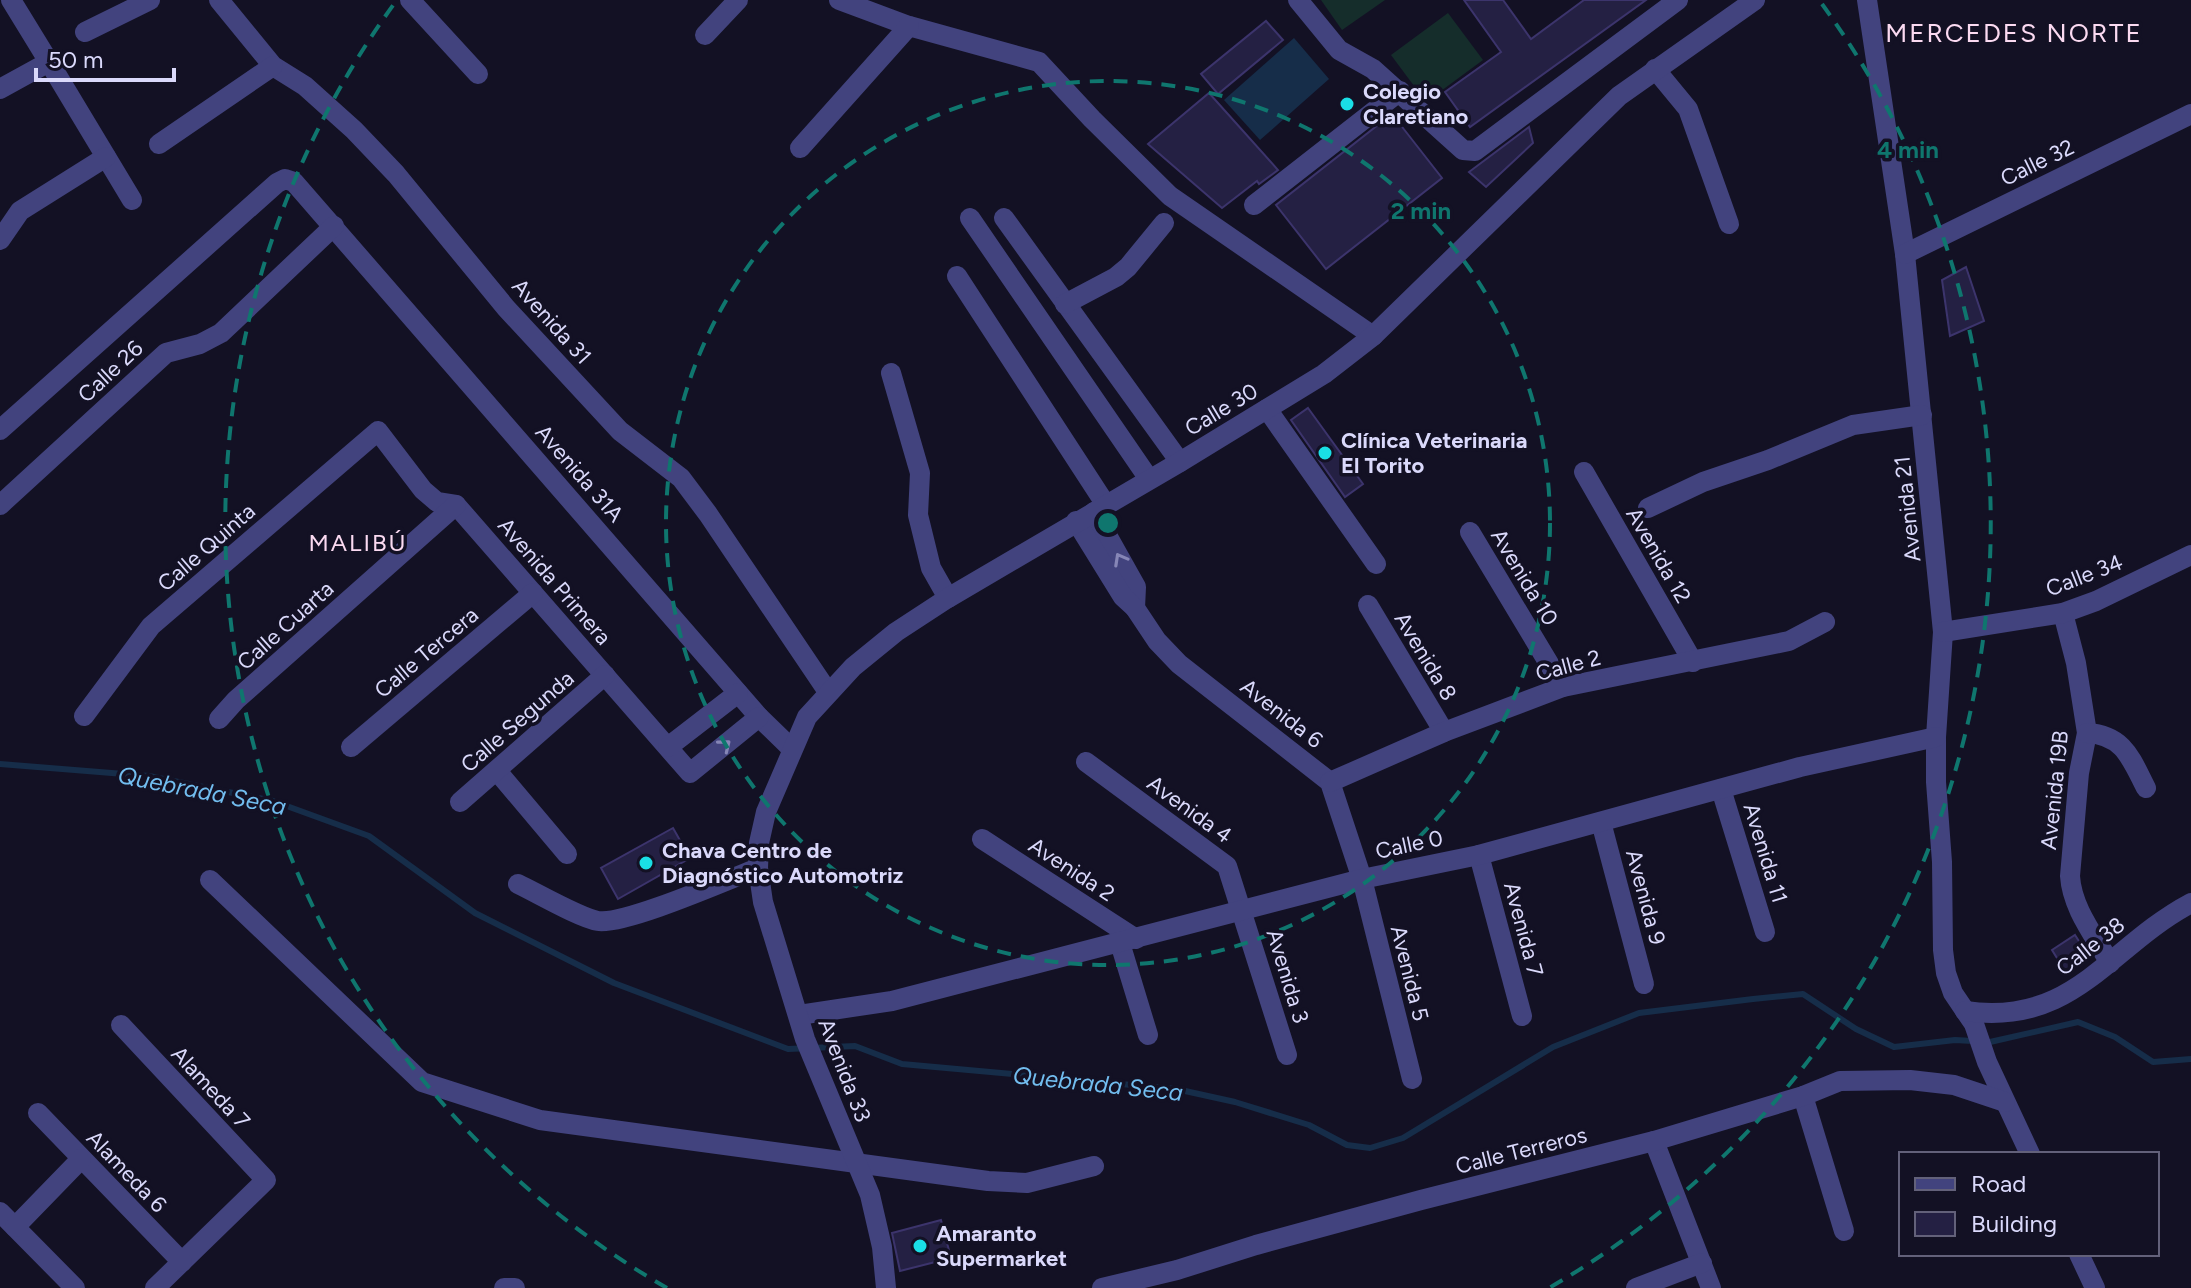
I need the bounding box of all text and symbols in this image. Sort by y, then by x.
district label: MERCEDES NORTE [1885,17,2143,49]
scale bar [36,32,174,82]
text: 50 m [48,45,104,74]
place label: Colegio Claretiano [1363,78,1468,130]
marker: Colegio Claretiano [1338,95,1356,113]
street label: Calle 32 [1996,133,2078,192]
text: 4 min [1877,135,1939,164]
text: 2 min [1391,196,1451,225]
street label: Avenida 31 [506,273,597,370]
street label: Calle 26 [72,335,148,408]
street label: Calle 30 [1180,377,1263,442]
street label: Avenida 31A [530,419,629,528]
place label: Clínica Veterinaria El Torito [1341,427,1528,479]
marker: Clínica Veterinaria El Torito [1316,444,1334,462]
street label: Avenida 21 [1889,455,1926,563]
street label: Calle Quinta [152,498,261,597]
street label: Avenida 12 [1620,503,1697,608]
centre of rings [1094,509,1122,537]
street label: Avenida Primera [492,512,617,650]
street label: Avenida 10 [1485,524,1564,630]
district label: MALIBÚ [308,528,408,557]
street label: Calle 34 [2042,549,2126,602]
one-way arrow [1114,553,1129,567]
street label: Calle Cuarta [232,575,339,676]
street label: Calle Tercera [369,601,484,704]
street label: Avenida 8 [1389,607,1462,705]
street label: Calle 2 [1533,644,1604,687]
street label: Calle Segunda [455,665,580,778]
street label: Avenida 6 [1235,673,1328,754]
street label: Avenida 19B [2035,729,2074,851]
one-way arrow [715,740,730,755]
water label: Quebrada Seca [116,760,289,821]
street label: Avenida 4 [1142,770,1237,849]
street label: Avenida 11 [1738,800,1793,906]
street label: Calle 0 [1373,824,1445,865]
street label: Avenida 2 [1024,832,1120,907]
place label: Chava Centro de Diagnóstico Automotriz [662,837,903,889]
street label: Avenida 9 [1620,847,1671,948]
marker: Chava Centro de Diagnóstico Automotriz [637,854,655,872]
street label: Avenida 7 [1498,879,1549,979]
street label: Calle 38 [2051,911,2130,982]
street label: Avenida 5 [1385,923,1434,1024]
street label: Avenida 3 [1260,926,1315,1026]
street label: Avenida 33 [812,1015,877,1126]
street label: Alameda 7 [166,1040,256,1134]
water label: Quebrada Seca [1012,1060,1184,1107]
street label: Calle Terreros [1453,1121,1590,1180]
street label: Alameda 6 [81,1125,172,1218]
legend [1899,1152,2159,1256]
text: Road [1971,1169,2026,1198]
text: Building [1971,1209,2057,1238]
place label: Amaranto Supermarket [936,1220,1067,1272]
marker: Amaranto Supermarket [911,1237,929,1255]

